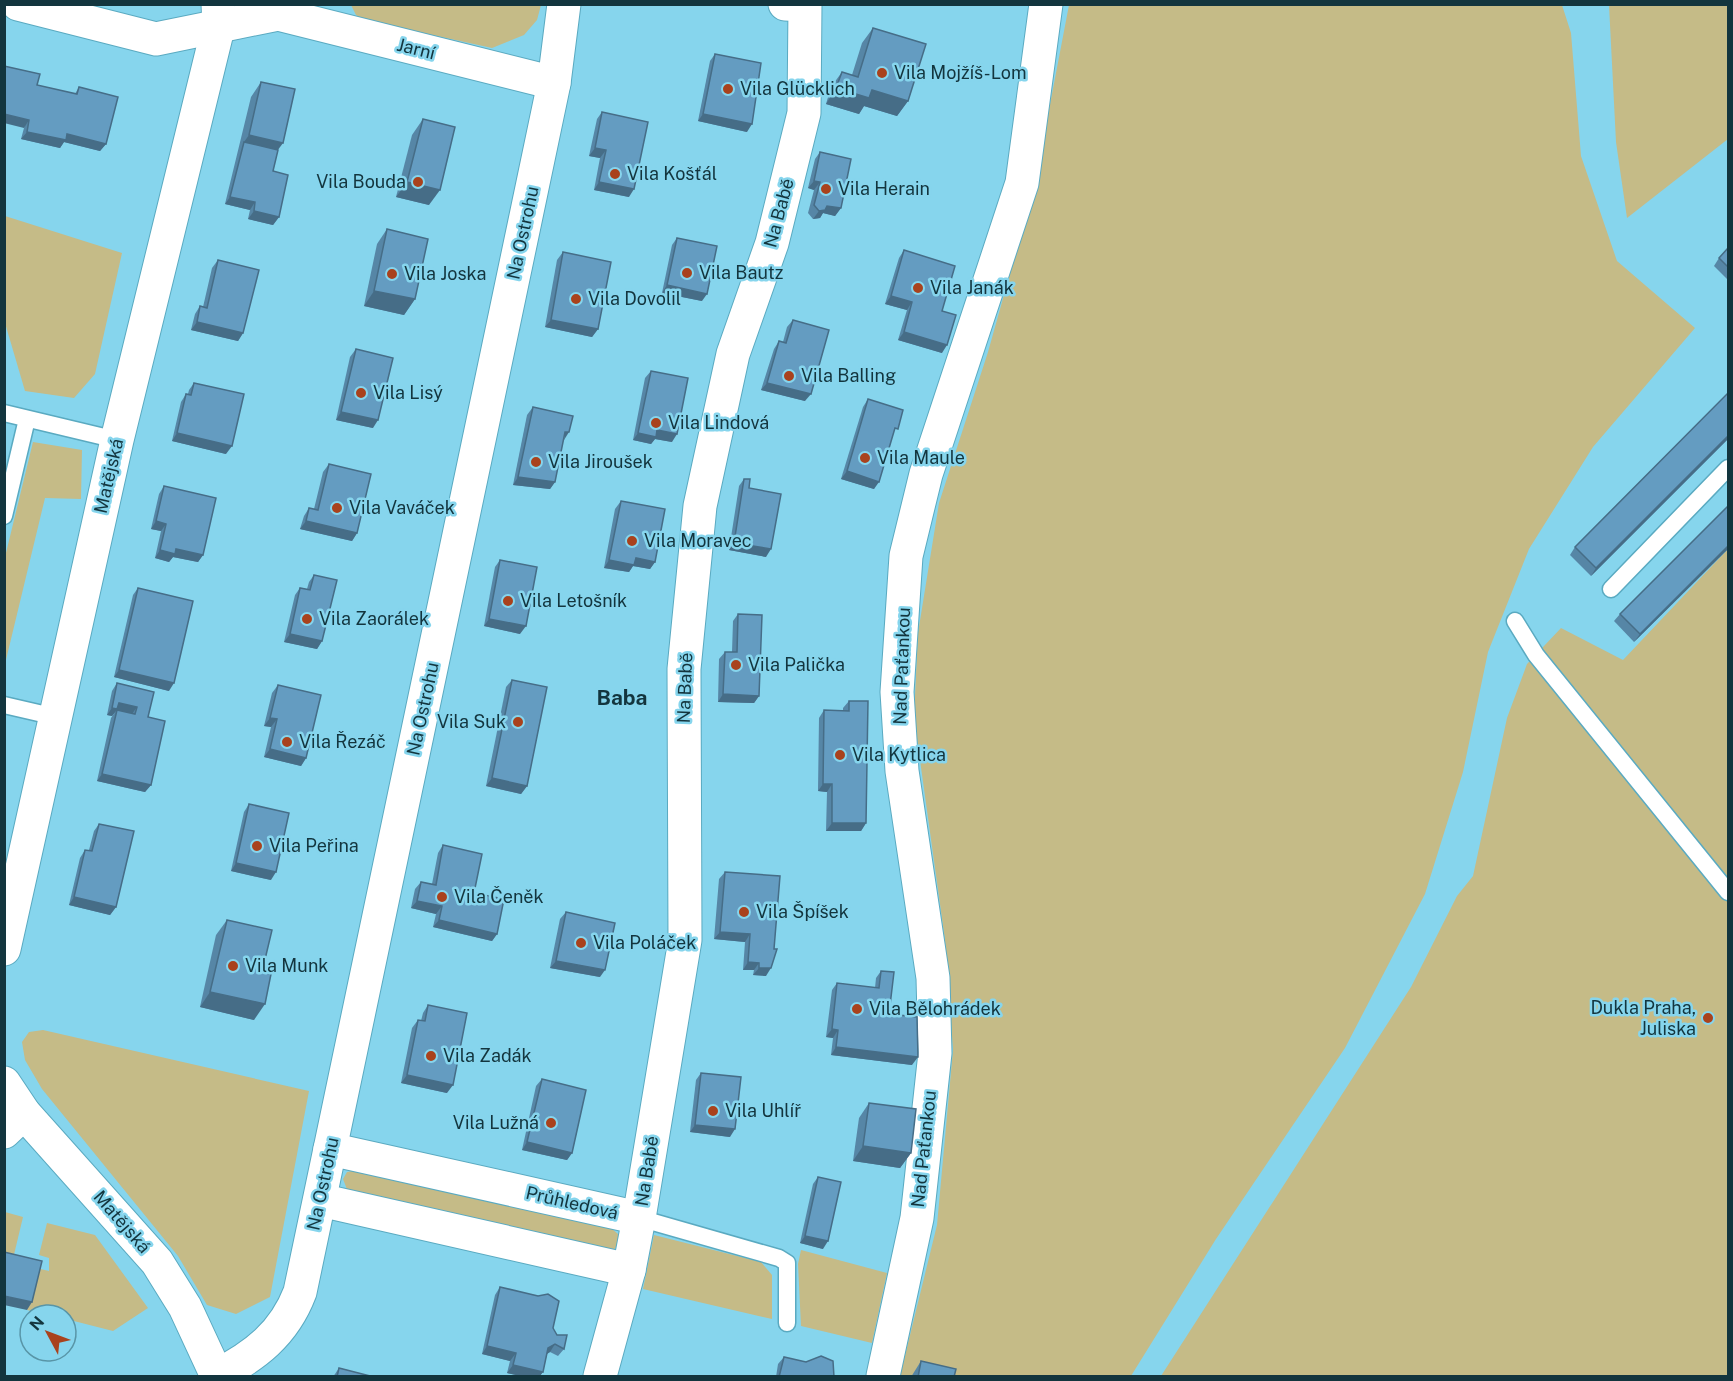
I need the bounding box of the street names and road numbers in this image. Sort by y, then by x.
street label: Jarní [395,34,438,64]
street label: Na Babě [759,176,798,250]
street label: Na Ostrohu [502,184,543,281]
street label: Matějská [90,436,127,515]
street label: Nad Paťankou [889,607,914,725]
street label: Na Babě [673,652,696,724]
street label: Na Ostrohu [402,660,443,757]
street label: Nad Paťankou [907,1089,940,1209]
street label: Na Babě [631,1134,662,1208]
street label: Na Ostrohu [302,1135,343,1232]
street label: Průhledová [524,1182,620,1223]
street label: Matějská [90,1186,155,1257]

